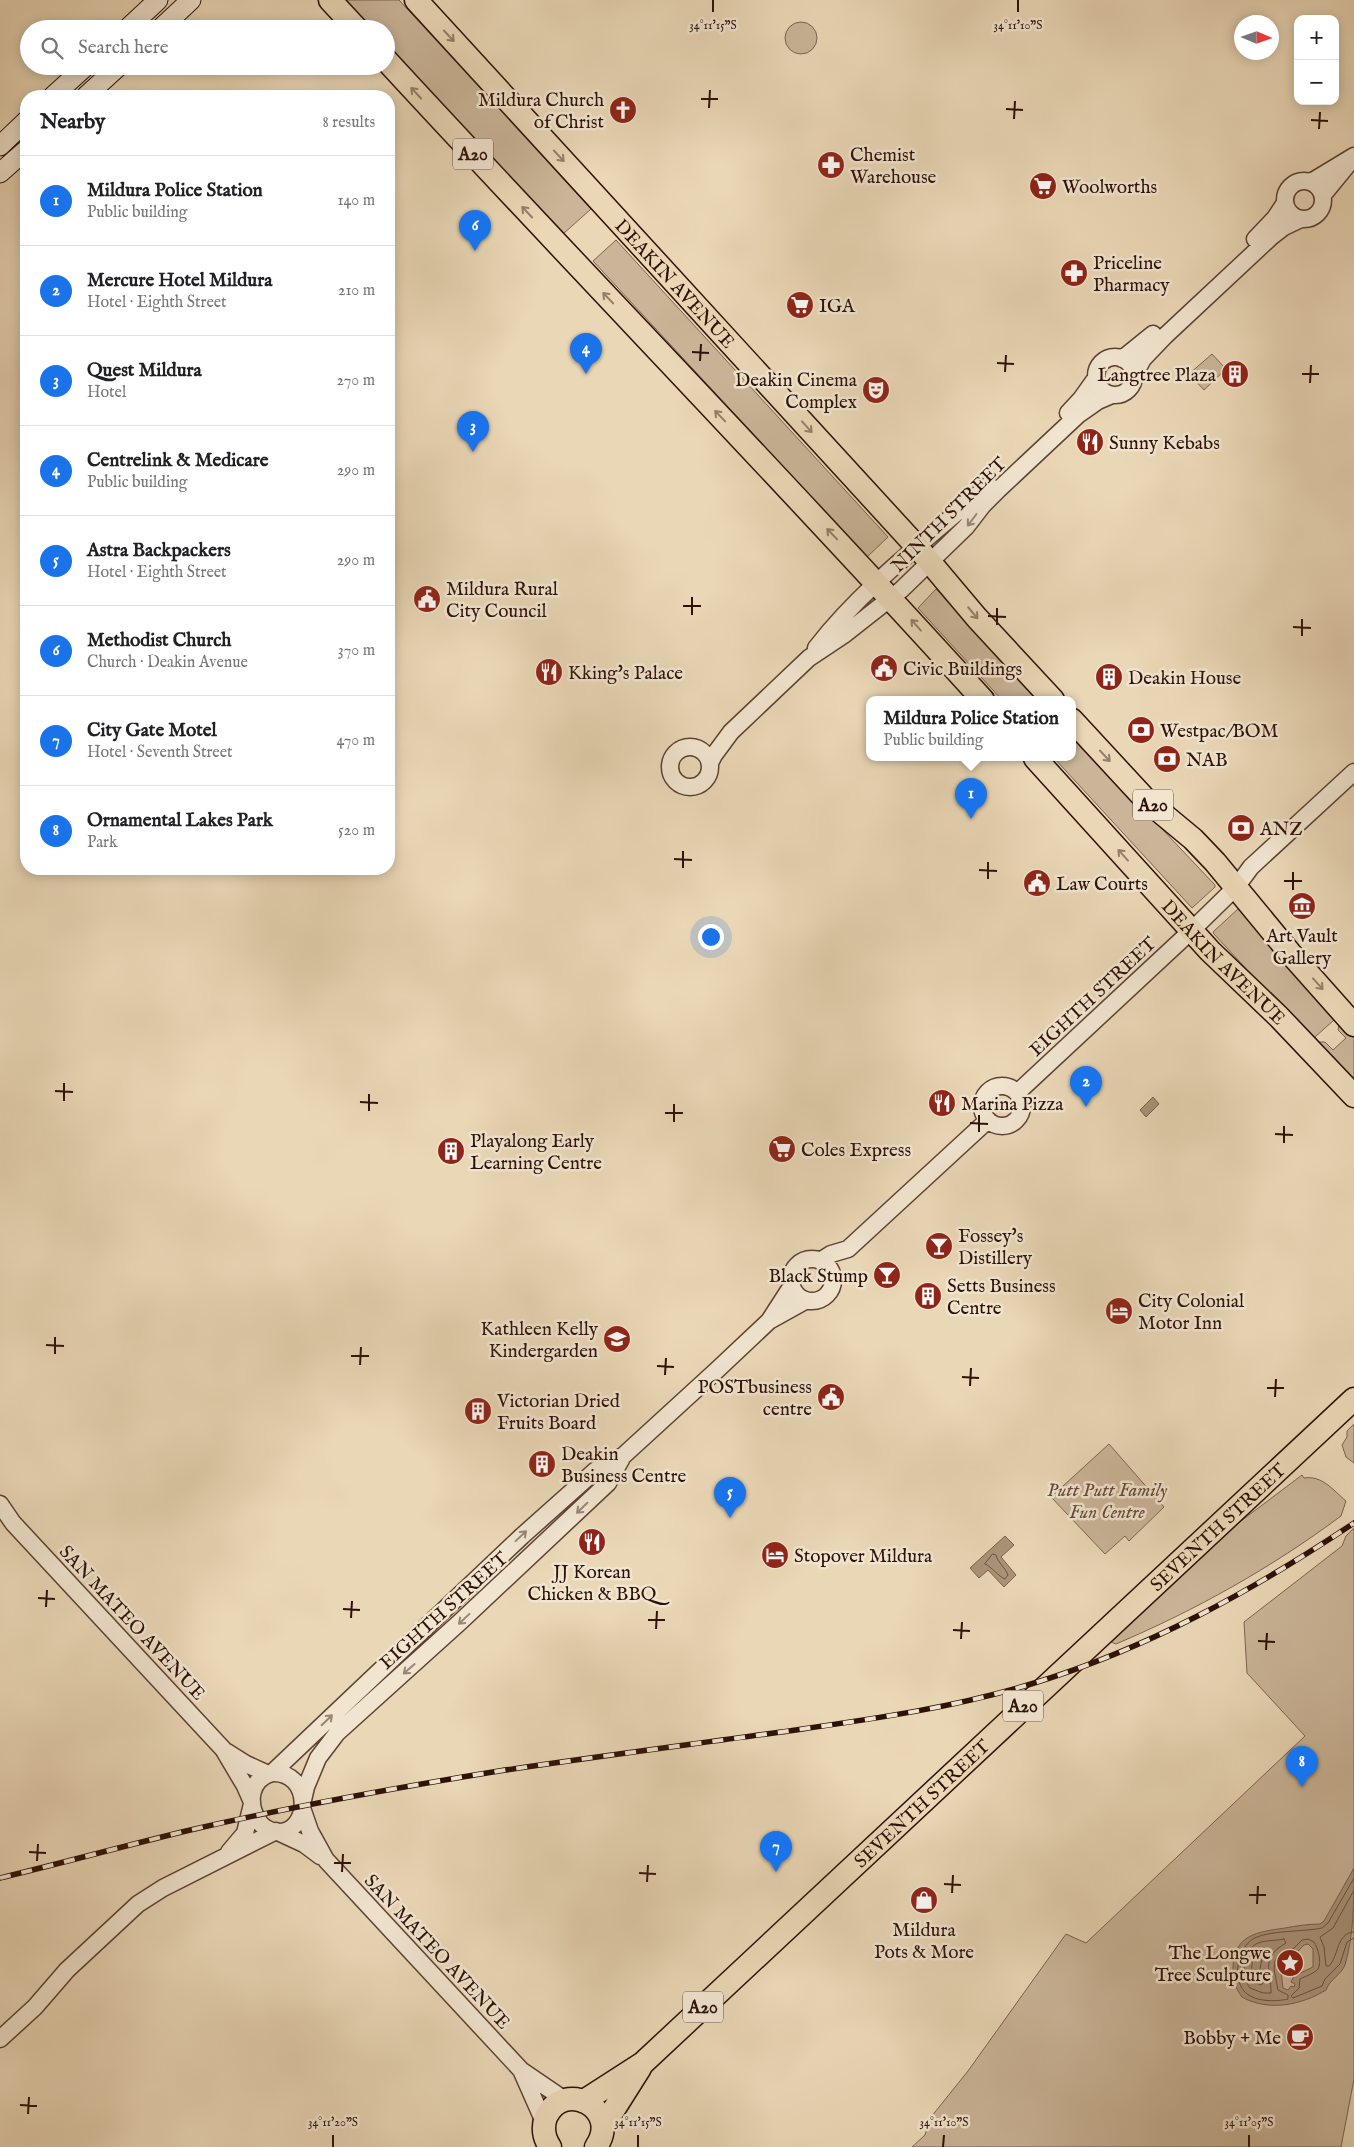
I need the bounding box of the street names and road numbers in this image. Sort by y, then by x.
road number: A20 [453,138,493,170]
street label: DEAKIN AVENUE [609,215,739,354]
street label: NINTH STREET [887,453,1012,578]
road number: A20 [1133,790,1173,820]
street label: DEAKIN AVENUE [1155,895,1290,1031]
street label: EIGHTH STREET [1025,932,1162,1062]
street label: SEVENTH STREET [1146,1459,1292,1597]
street label: SAN MATEO AVENUE [53,1541,210,1706]
street label: EIGHTH STREET [375,1547,514,1676]
road number: A20 [1003,1690,1043,1722]
street label: SEVENTH STREET [850,1735,996,1874]
street label: SAN MATEO AVENUE [358,1870,515,2035]
road number: A20 [683,1991,723,2022]

